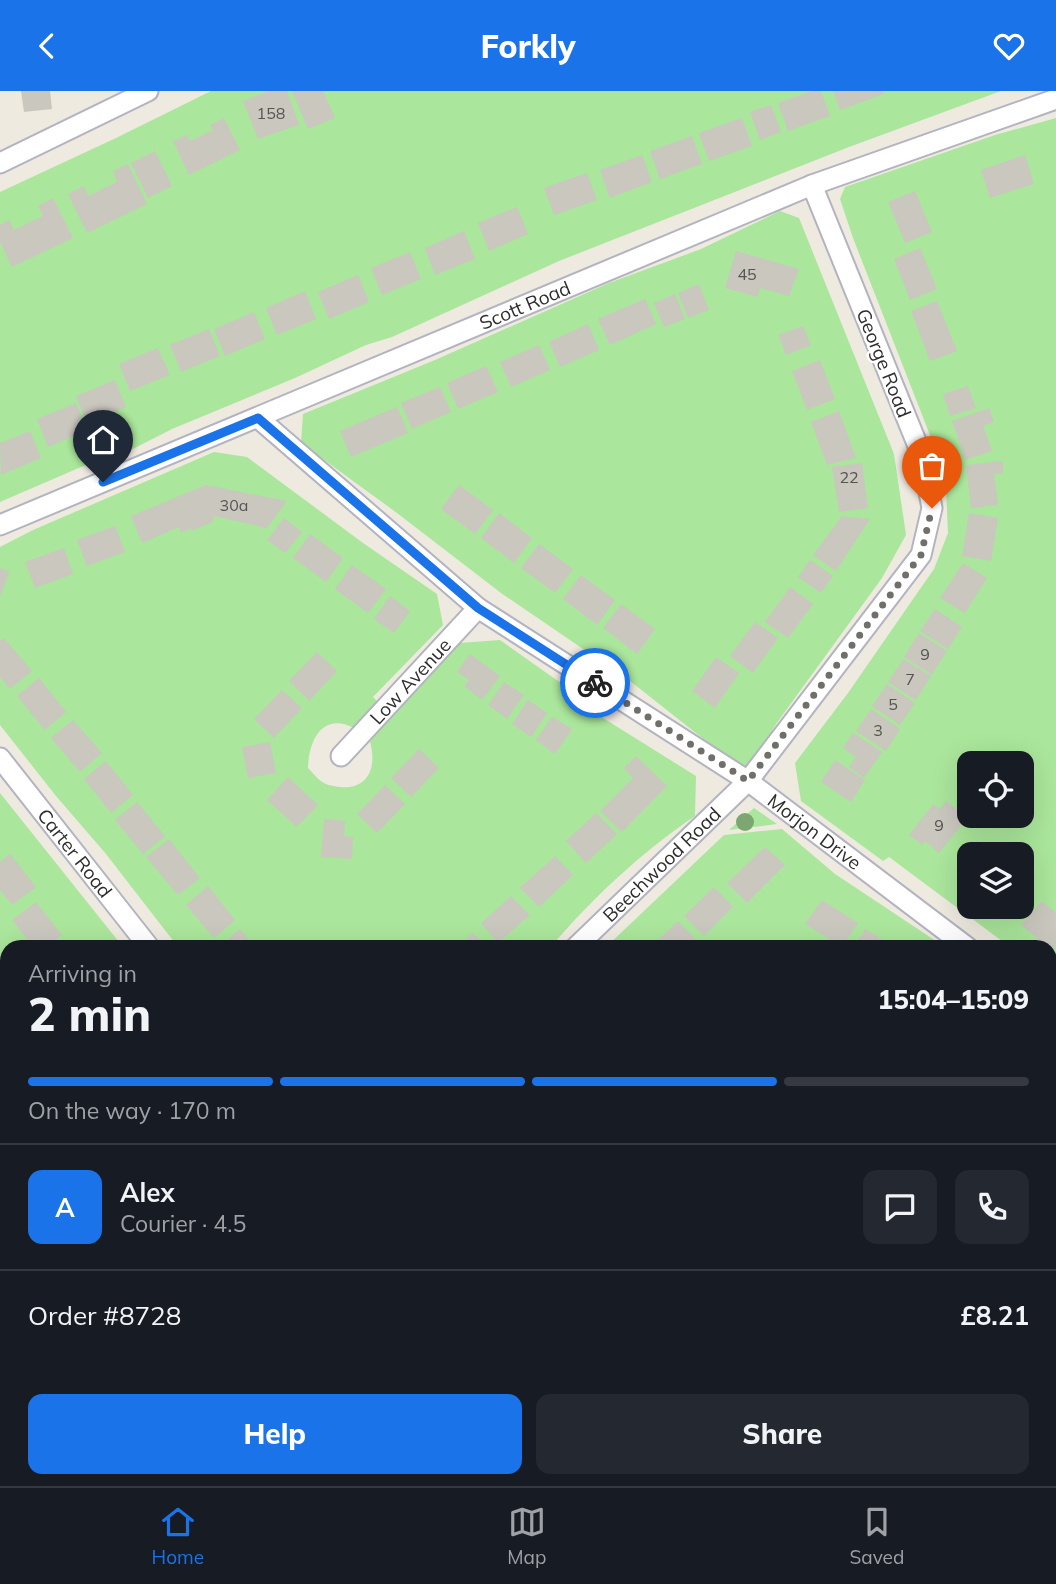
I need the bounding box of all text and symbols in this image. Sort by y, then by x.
text: Forkly [480,26,576,66]
icon: back [28,27,66,65]
icon: heart [990,27,1028,65]
house number: 158 [257,103,285,123]
house number: 45 [737,264,757,284]
street label: Scott Road [476,276,574,335]
street label: George Road [851,305,917,421]
pin [73,410,133,482]
icon: home [84,421,122,459]
pin [902,436,962,508]
icon: bag [913,447,951,485]
house number: 22 [839,467,859,487]
house number: 30a [220,495,248,515]
street label: Low Avenue [365,633,456,729]
house number: 9 [920,644,930,664]
courier [560,648,630,718]
icon: bike [576,664,614,702]
house number: 7 [905,669,915,689]
house number: 5 [888,694,898,714]
house number: 3 [873,720,883,740]
map controls [957,751,1034,919]
button: locate [957,751,1034,828]
street label: Morjon Drive [763,788,866,875]
street label: Beechwood Road [597,802,726,927]
street label: Carter Road [32,804,117,902]
house number: 9 [934,815,944,835]
button: layers [957,842,1034,919]
text: Arriving in [28,959,137,988]
text: 15:04–15:09 [878,983,1029,1016]
text: 2 min [28,985,151,1043]
text: On the way · 170 m [28,1096,236,1125]
button: chat [863,1170,937,1244]
button: phone [955,1170,1029,1244]
text: Alex [120,1176,175,1209]
text: A [55,1191,75,1224]
text: Courier · 4.5 [120,1209,246,1238]
text: Order #8728 [28,1299,181,1332]
text: £8.21 [960,1299,1029,1332]
button: Help [28,1394,522,1474]
button: Share [536,1394,1029,1474]
tab: Home [152,1503,204,1569]
tab: Map [507,1503,546,1569]
tab: Saved [850,1503,904,1569]

